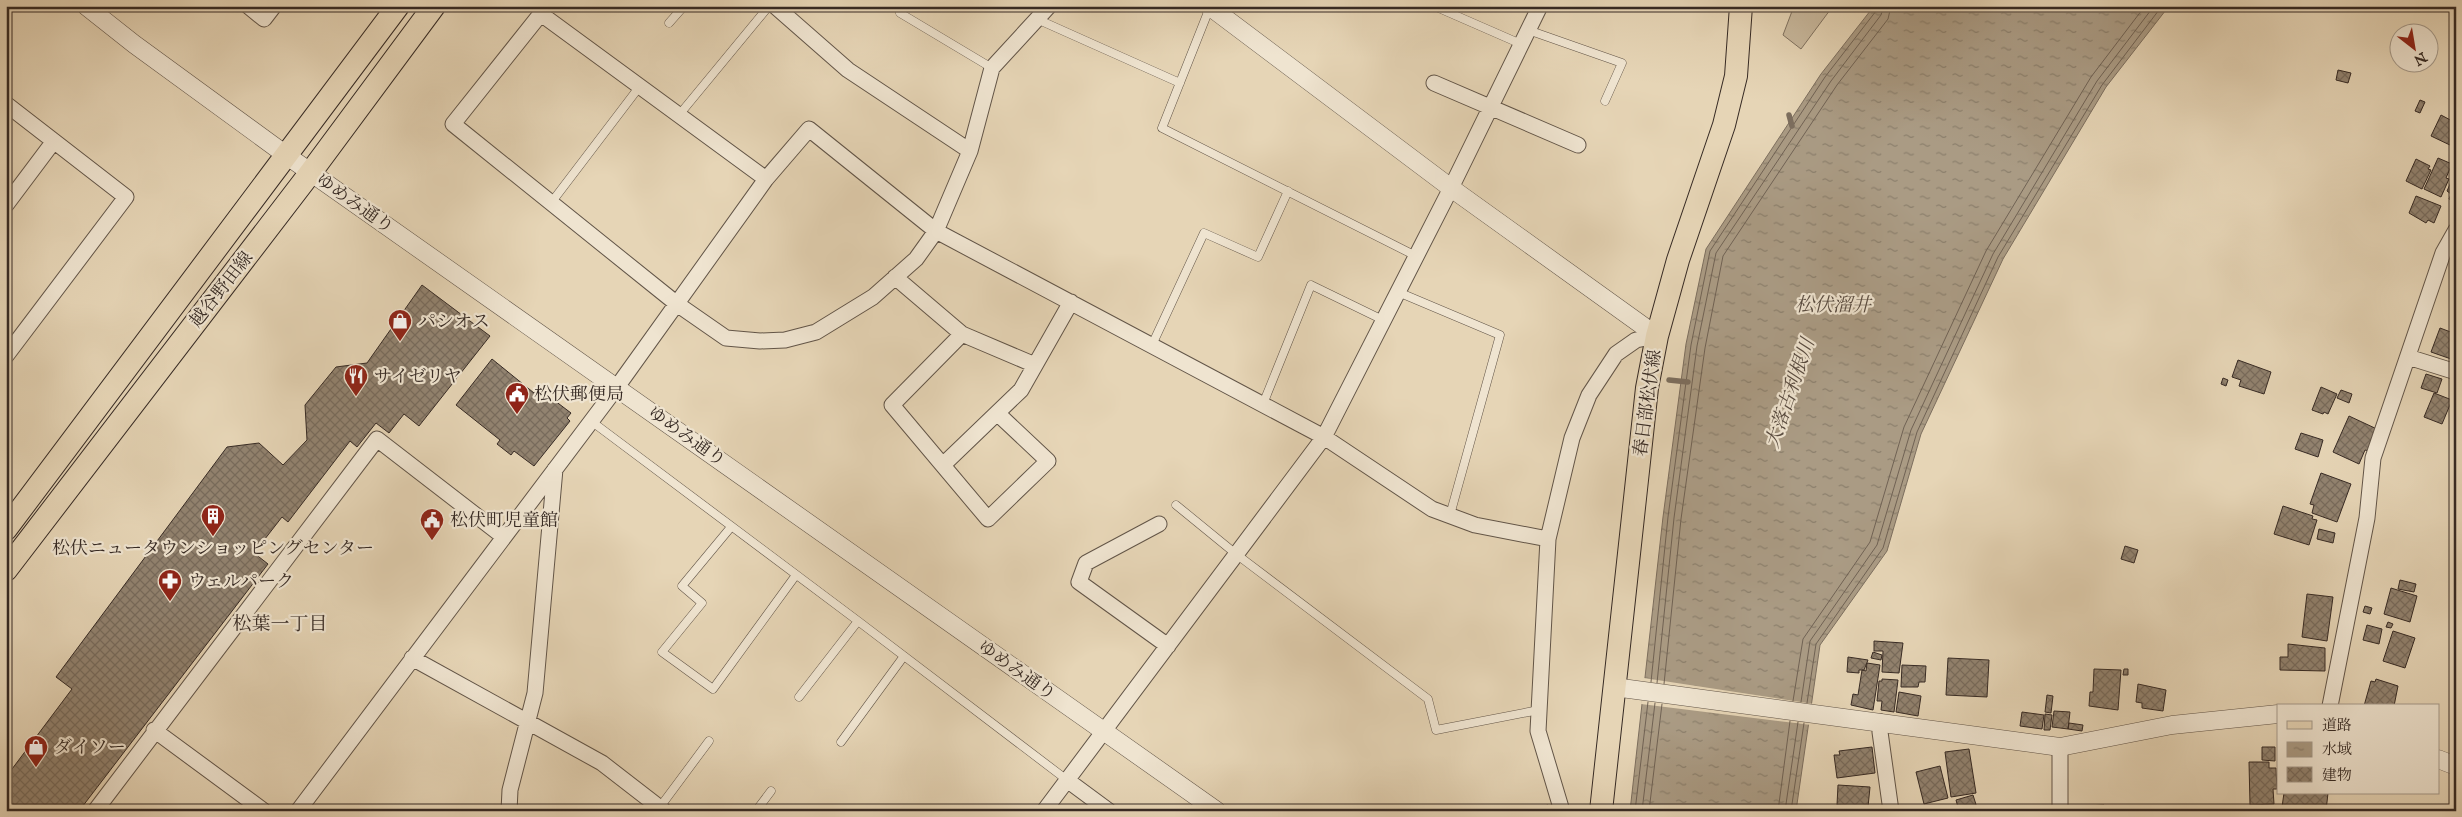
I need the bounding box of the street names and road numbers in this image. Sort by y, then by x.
street label: ゆめみ通り [311,169,398,239]
street label: 越谷野田線 [185,247,259,332]
street label: 春日部松伏線 [1630,348,1667,458]
street label: ゆめみ通り [643,402,730,472]
street label: ゆめみ通り [973,636,1060,706]

